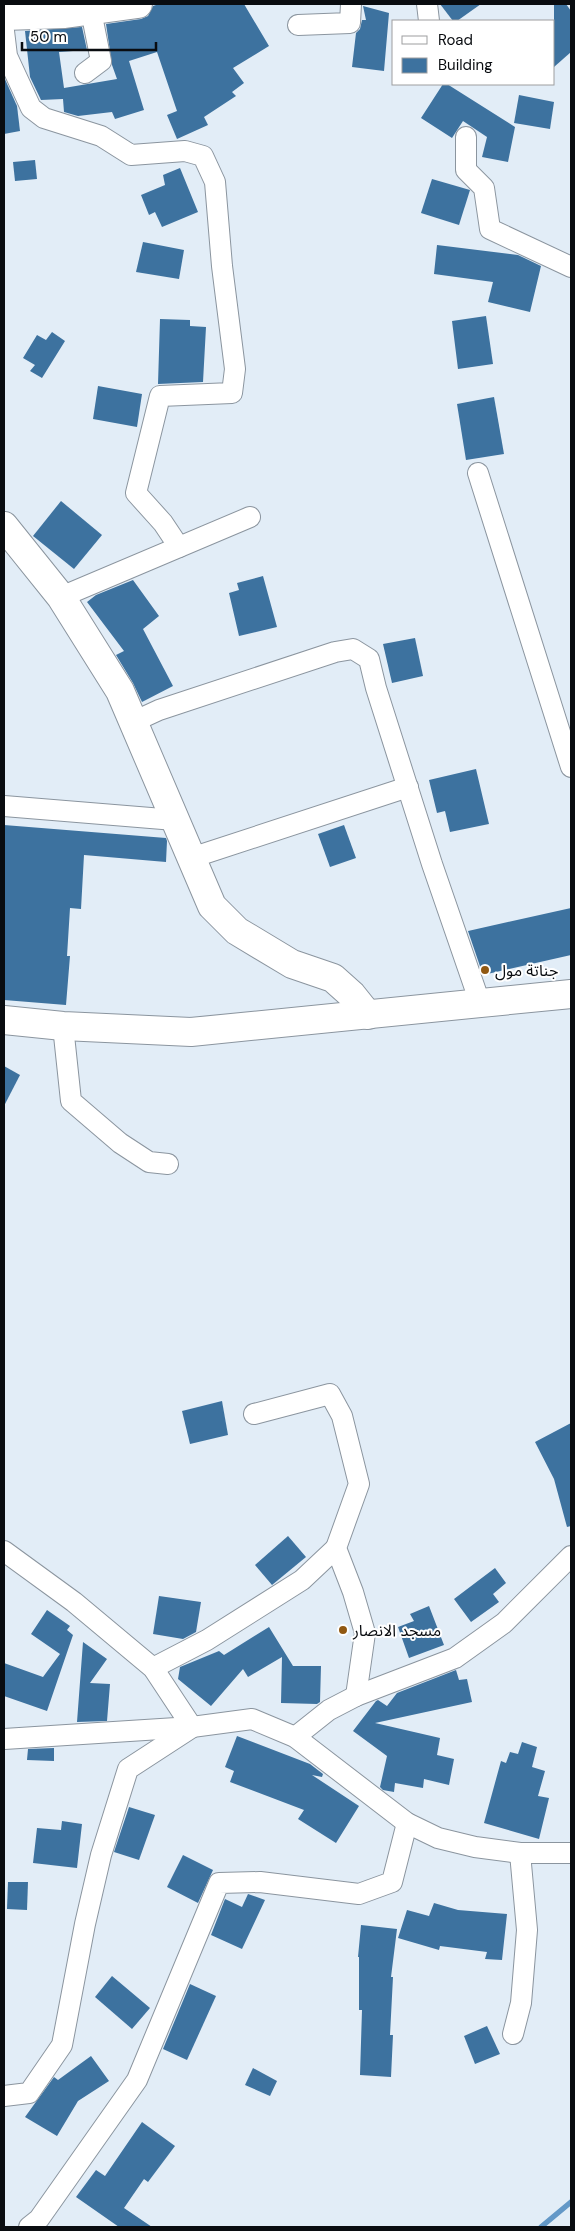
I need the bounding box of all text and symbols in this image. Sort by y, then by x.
scale bar [22,20,156,52]
legend [392,20,555,85]
text: 50 m [30,27,67,47]
text: Road [438,30,473,50]
text: Building [438,55,493,75]
place label: جناتة مول [495,960,558,981]
marker: جناتة مول [479,964,491,976]
place label: مسجد الانصار [352,1620,441,1641]
marker: مسجد الانصار [337,1624,349,1636]

